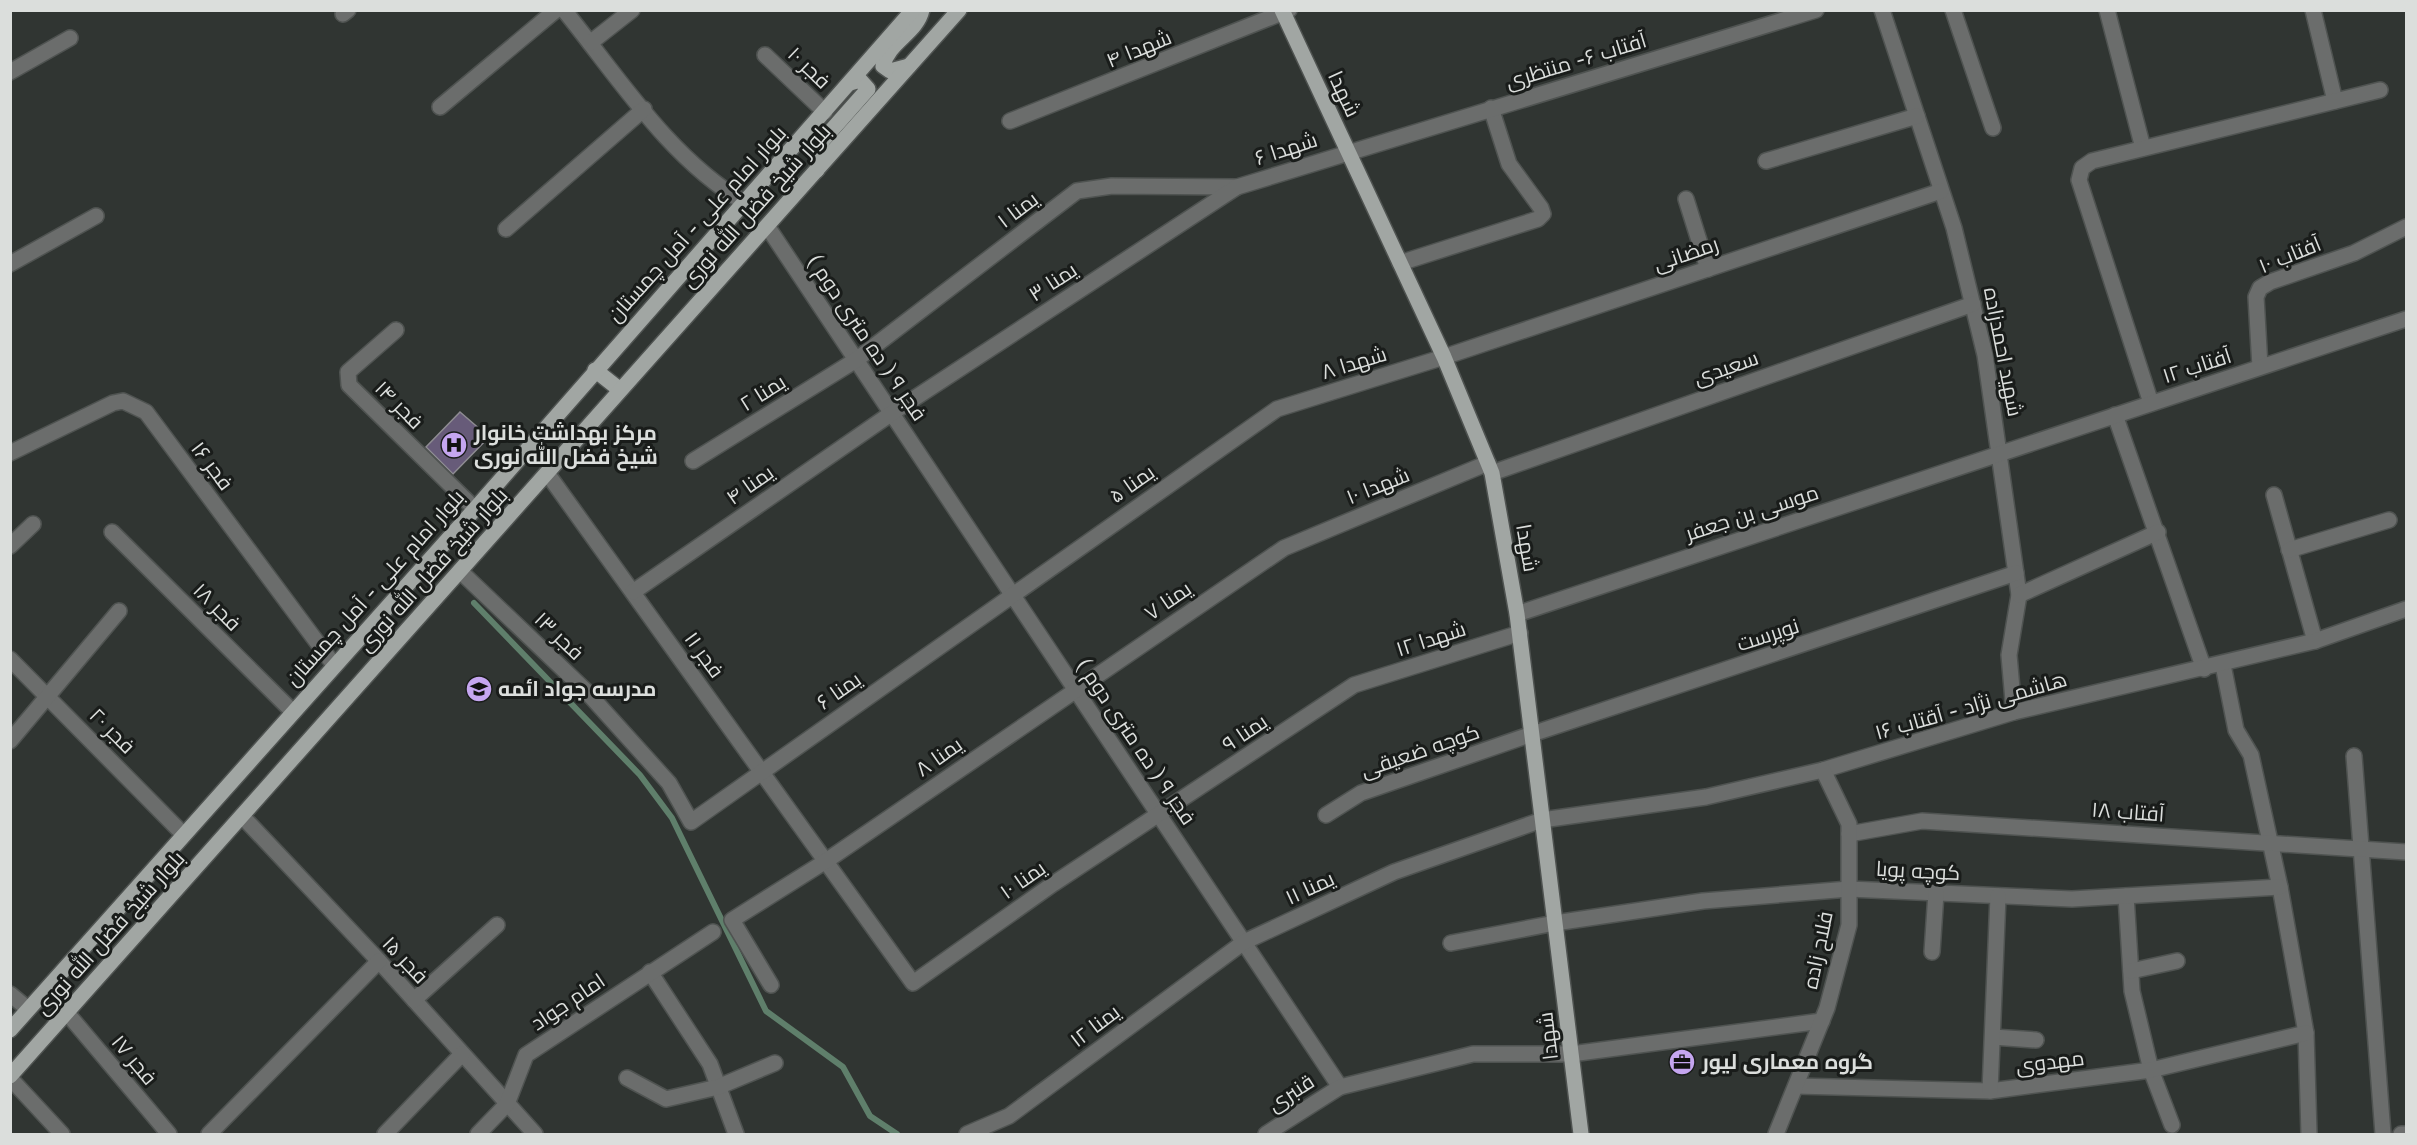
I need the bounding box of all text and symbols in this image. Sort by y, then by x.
street label: شهدا ۴ [1103,24,1175,74]
street label: آفتاب ۶- منتظری [1502,27,1650,95]
street label: فجر ۱۰ [782,41,836,95]
street label: شهدا [1322,67,1366,121]
street label: بلوار شیخ فضل الله نوری [675,118,837,294]
street label: بلوار امام علی - آمل چمستان [602,120,793,328]
street label: شهدا ۶ [1251,127,1321,171]
street label: یمنا ۱ [992,186,1044,234]
street label: رمضانی [1650,231,1722,277]
street label: آفتاب ۱۰ [2255,231,2325,279]
street label: فجر ۹ ( ده متری دوم ) [801,250,932,427]
street label: یمنا ۳ [1024,257,1082,307]
street label: شهید احمدزاده [1978,285,2028,419]
street label: شهدا ۸ [1318,341,1390,385]
street label: آفتاب ۱۲ [2159,343,2235,389]
street label: سعیدی [1690,345,1762,391]
street label: یمنا ۲ [735,369,791,417]
street label: فجر ۱۴ [369,375,429,435]
place label: مرکز بهداشت خانوار شیخ فضل الله نوری [473,420,658,471]
hospital icon: مرکز بهداشت خانوار شیخ فضل الله نوری [439,430,469,460]
street label: فجر ۱۶ [185,437,239,495]
street label: یمنا ۴ [721,459,779,511]
street label: یمنا ۵ [1104,459,1160,509]
street label: شهدا ۱۰ [1343,462,1413,510]
street label: موسی بن جعفر [1681,479,1822,547]
street label: بلوار شیخ فضل الله نوری [352,482,514,658]
street label: بلوار امام علی - آمل چمستان [280,484,471,692]
street label: شهدا [1510,522,1544,574]
street label: یمنا ۷ [1139,576,1197,626]
street label: فجر ۱۸ [188,578,246,636]
street label: فجر ۱۳ [529,606,589,666]
street label: نوپرست [1733,613,1803,658]
street label: شهدا ۱۲ [1393,616,1469,662]
street label: فجر ۱۱ [679,627,729,683]
street label: فجر ۹ ( ده متری دوم ) [1070,654,1201,831]
street label: یمنا ۶ [812,666,867,715]
street label: هاشمی نژاد - آقتاب ۱۶ [1872,666,2070,746]
school or university icon: مدرسه جواد ائمه [464,674,494,704]
place label: مدرسه جواد ائمه [498,676,656,702]
street label: فجر ۲۰ [84,703,140,759]
street label: یمنا ۹ [1217,708,1273,758]
street label: کوچه ضعیقی [1357,719,1483,784]
street label: یمنا ۸ [911,731,968,782]
street label: آفتاب ۱۸ [2091,796,2166,828]
street label: بلوار شیخ فضل الله نوری [29,845,191,1021]
street label: یمنا ۱۰ [995,855,1051,905]
street label: کوچه پویا [1875,856,1961,887]
street label: یمنا ۱۱ [1281,865,1339,911]
street label: فلاح زاده [1797,909,1840,991]
street label: فجر ۱۵ [376,931,434,989]
street label: امام جواد [526,968,611,1037]
street label: یمنا ۱۲ [1065,999,1125,1053]
street label: شهدا [1532,1011,1564,1061]
street label: فجر ۱۷ [106,1030,162,1090]
street label: مهدوی [2014,1045,2086,1079]
office icon: گروه معماری لیور [1667,1047,1697,1077]
place label: گروه معماری لیور [1701,1049,1873,1075]
street label: قنبری [1263,1068,1319,1118]

